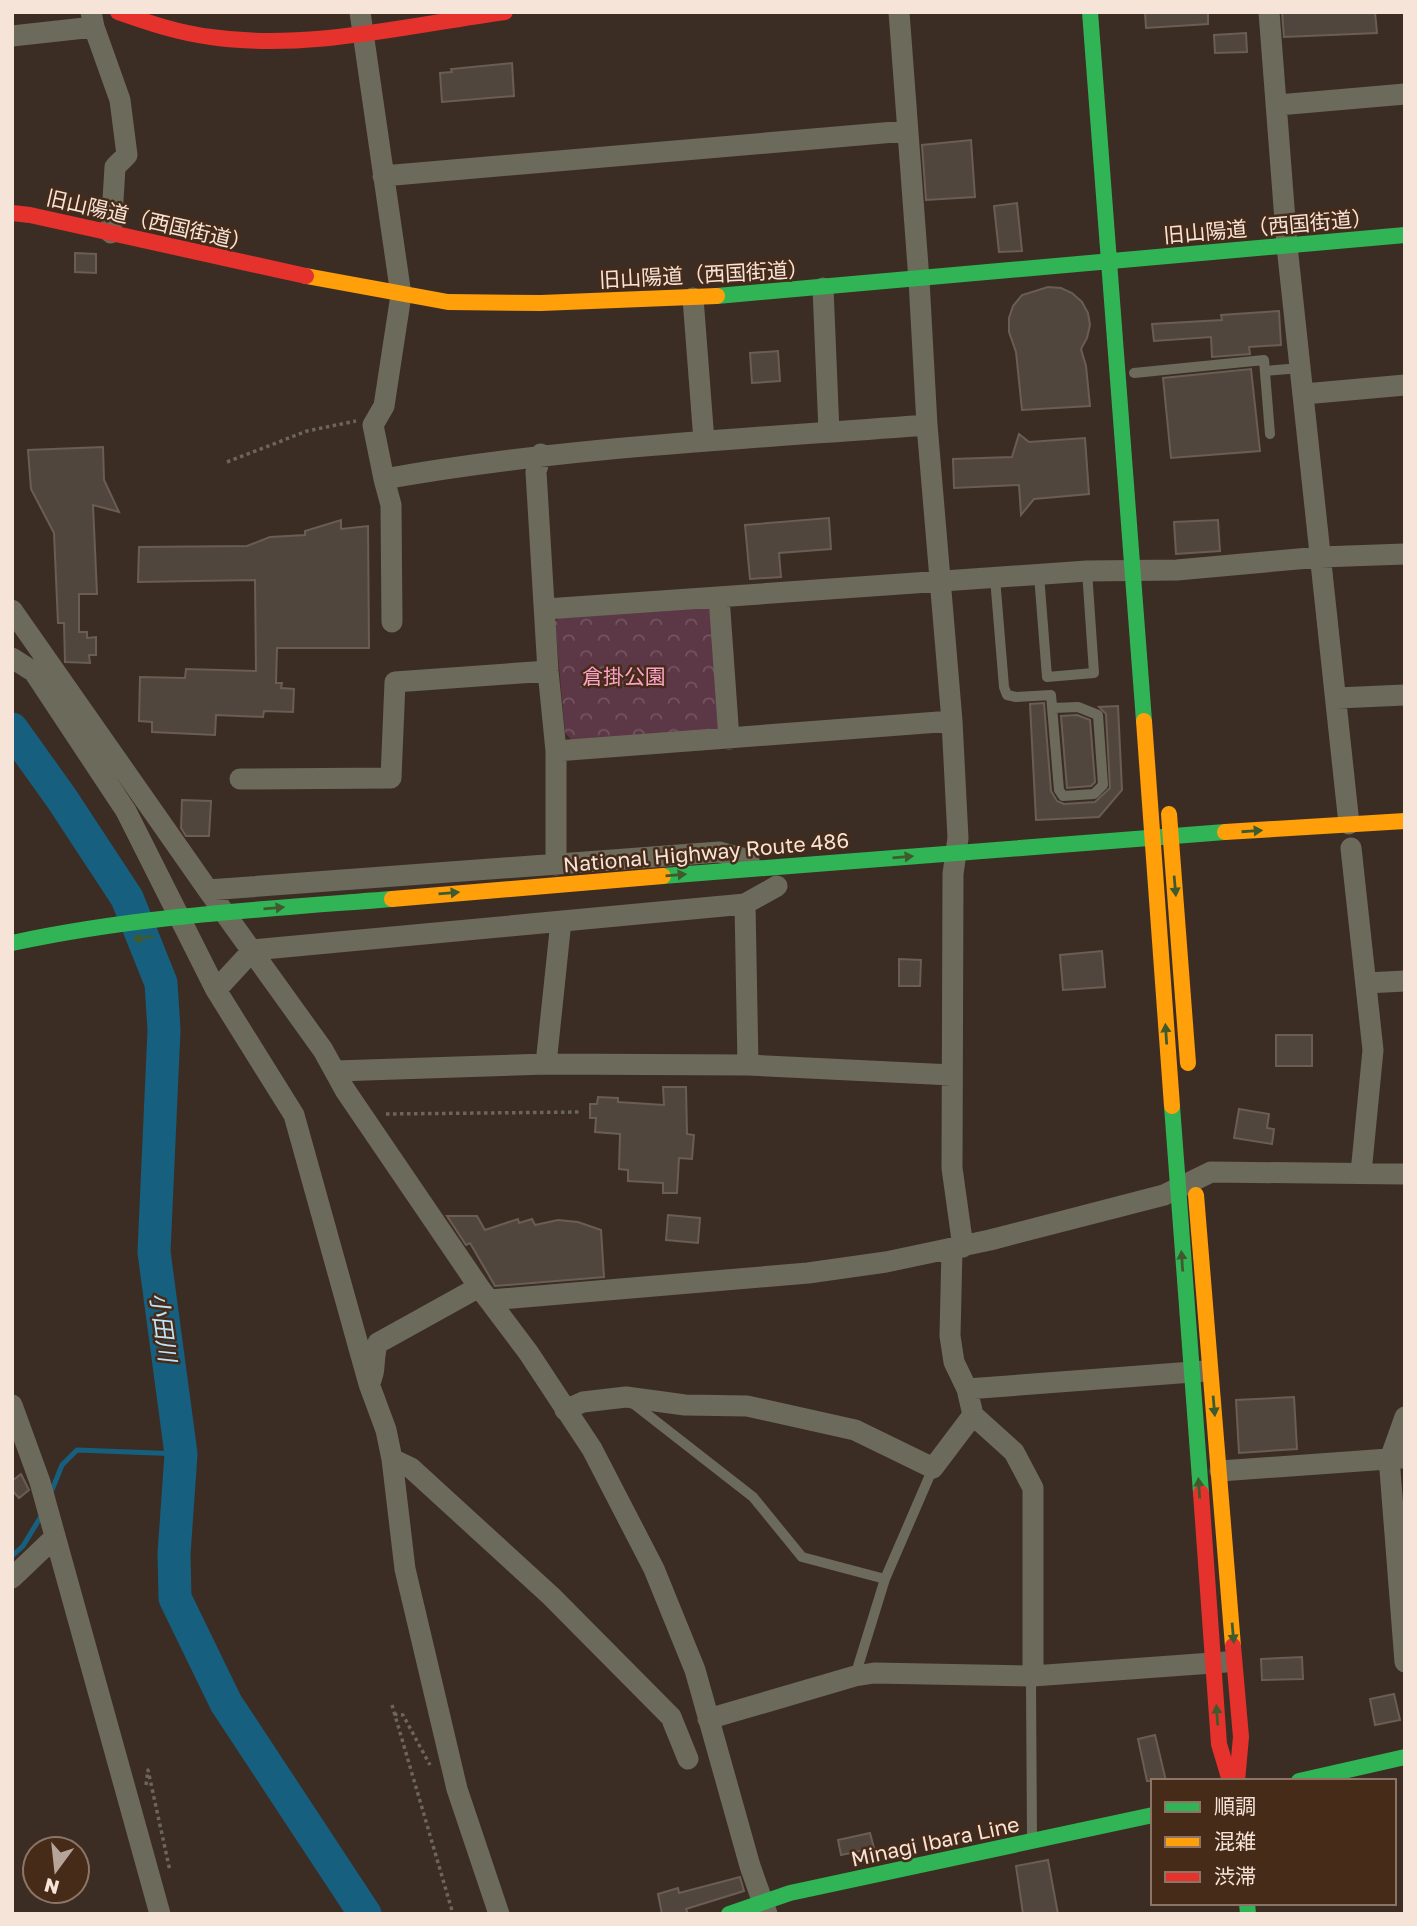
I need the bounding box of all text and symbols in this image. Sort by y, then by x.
street label: 旧山陽道（西国街道） [44,184,254,256]
street label: 旧山陽道（西国街道） [1162,204,1374,248]
street label: 旧山陽道（西国街道） [598,256,810,292]
park label: 倉掛公園 [582,663,666,689]
one-way arrow [1241,825,1263,836]
street label: National Highway Route 486 [562,827,850,877]
one-way arrow [892,851,914,862]
one-way arrow [665,869,687,880]
one-way arrow [1170,876,1181,898]
one-way arrow [438,888,460,899]
one-way arrow [263,902,285,913]
one-way arrow [132,932,154,943]
one-way arrow [1160,1023,1171,1045]
one-way arrow [1176,1250,1187,1272]
water label: 小田川 [145,1291,183,1366]
one-way arrow [1209,1396,1220,1418]
one-way arrow [1193,1477,1204,1499]
one-way arrow [1228,1622,1239,1644]
one-way arrow [1211,1703,1222,1725]
legend [1151,1779,1396,1905]
text: 順調 [1214,1793,1256,1819]
street label: Minagi Ibara Line [848,1810,1022,1872]
text: 混雑 [1214,1828,1256,1854]
north arrow [21,1835,91,1905]
text: 渋滞 [1214,1863,1256,1889]
text: N [42,1874,61,1900]

